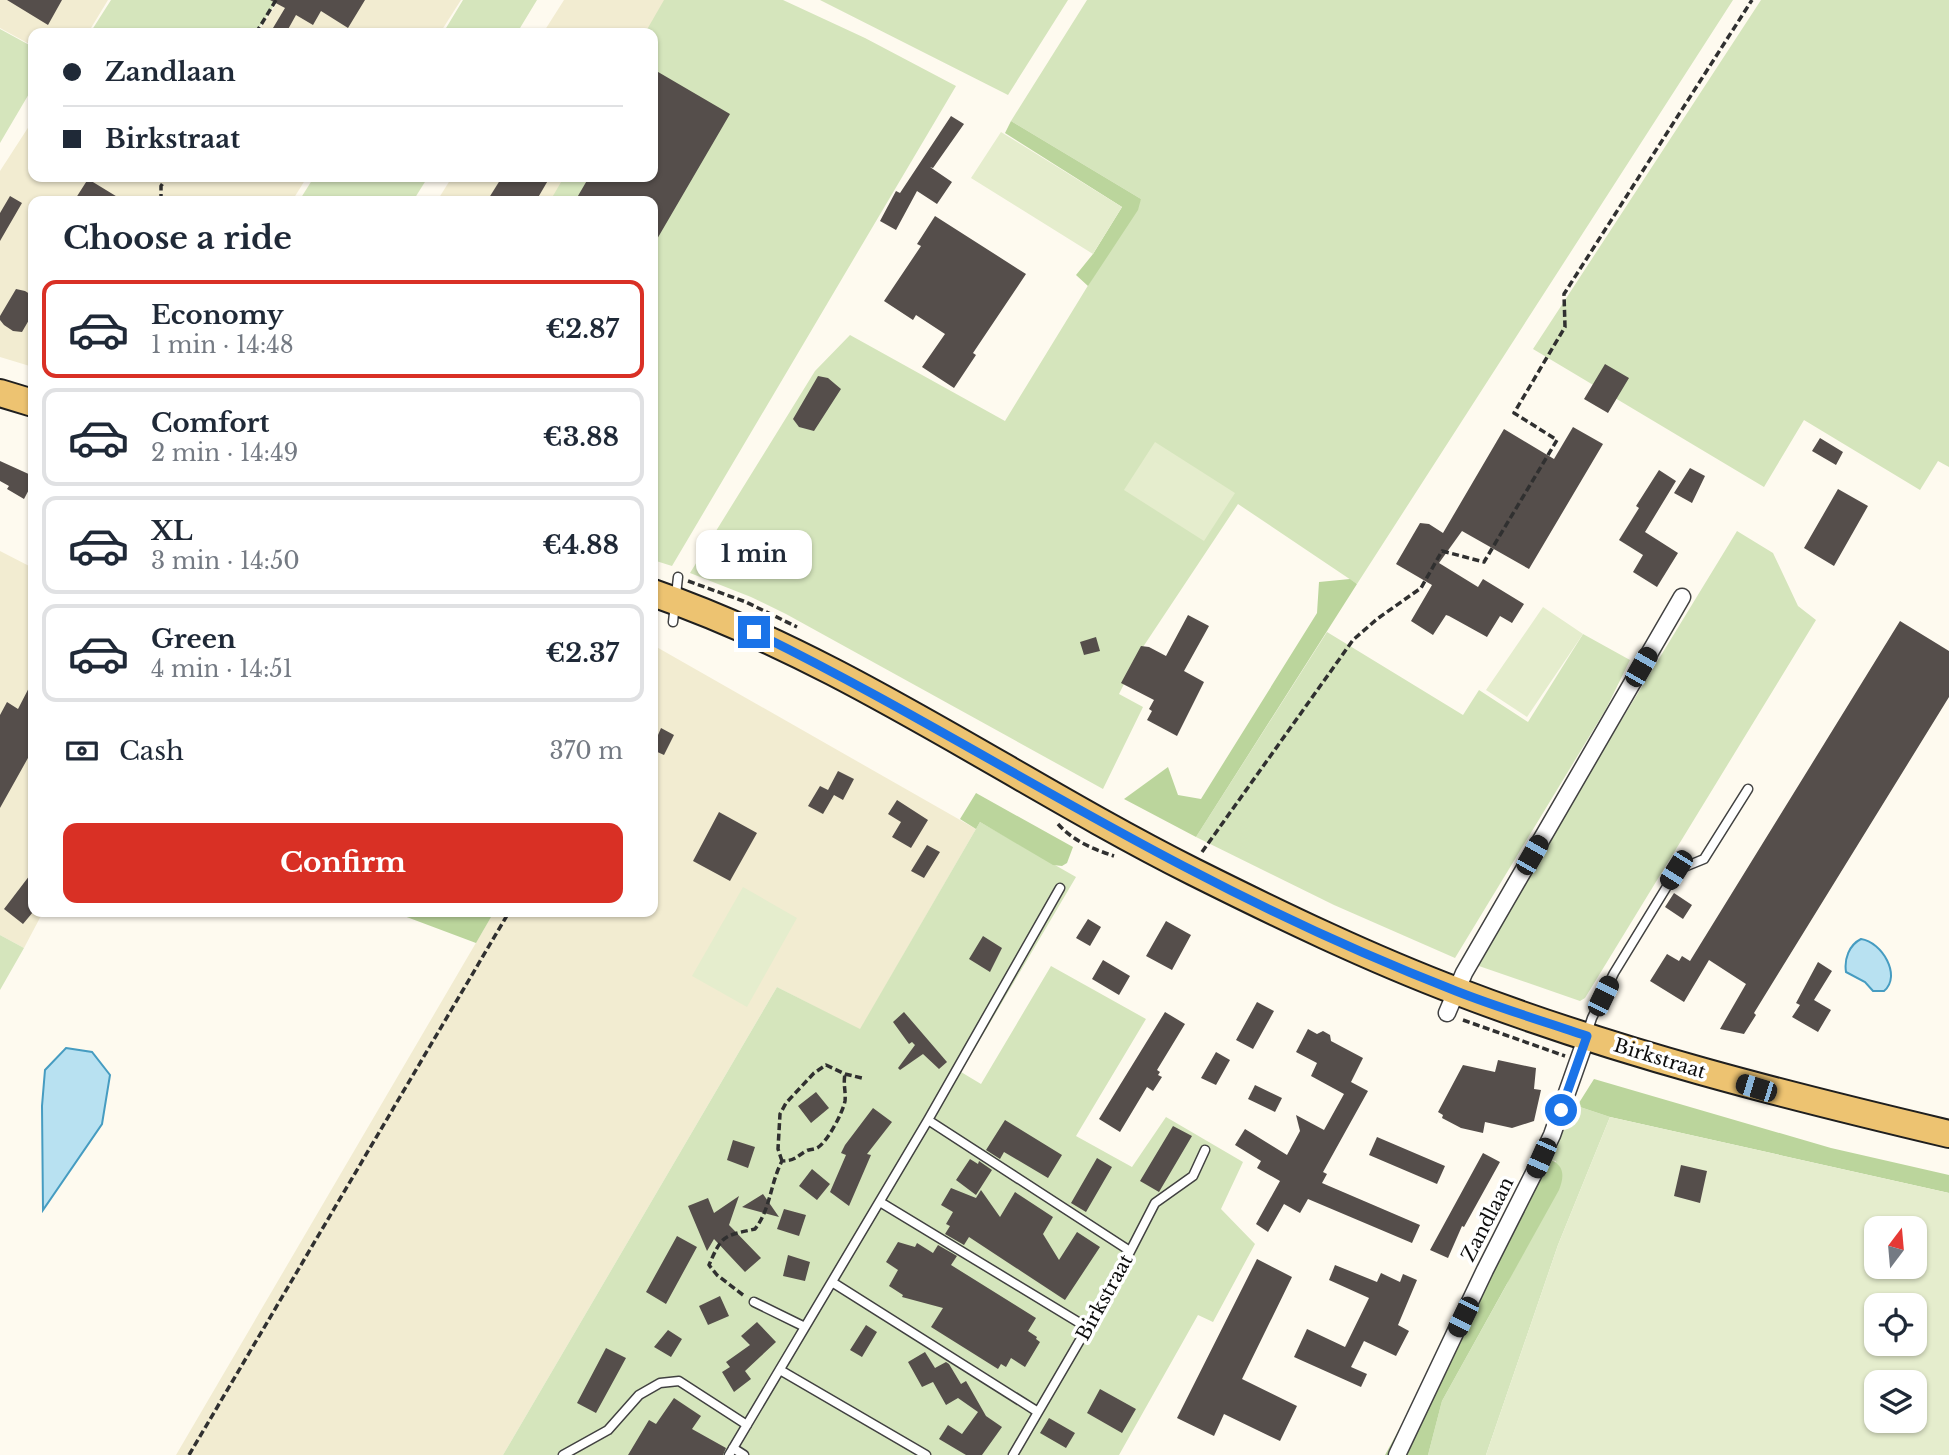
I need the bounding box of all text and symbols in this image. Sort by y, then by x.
text: Zandlaan [105,56,236,88]
text: Birkstraat [105,123,240,155]
text: Choose a ride [63,218,292,258]
icon: car [67,298,130,361]
text: Economy [151,299,284,331]
text: €2.87 [546,313,619,345]
text: 1 min · 14:48 [151,331,294,359]
icon: car [67,406,130,469]
text: Comfort [151,407,269,439]
text: €3.88 [543,421,619,453]
text: 2 min · 14:49 [151,439,298,467]
icon: car [67,514,130,577]
text: XL [151,515,193,547]
text: €4.88 [542,529,619,561]
callout: 1 min [696,530,812,580]
text: 1 min [721,540,787,568]
text: 3 min · 14:50 [151,547,300,575]
route end [738,616,770,648]
icon: car [67,622,130,685]
text: Green [151,623,236,655]
text: €2.37 [546,637,619,669]
car [1622,644,1661,690]
text: 4 min · 14:51 [151,655,293,683]
icon: cash [63,732,101,770]
text: Cash [119,735,184,767]
text: 370 m [550,737,623,765]
button: Confirm [63,823,623,903]
car [1513,832,1552,878]
car [1656,847,1697,893]
car [1585,973,1622,1019]
street label: Birkstraat [1611,1034,1709,1084]
car [1733,1072,1780,1104]
route start [1545,1094,1577,1126]
car [1523,1135,1560,1181]
street label: Zandlaan [1456,1173,1518,1265]
north arrow [1864,1216,1927,1279]
map controls [1864,1216,1927,1433]
street label: Birkstraat [1071,1249,1138,1344]
button: locate [1864,1293,1927,1356]
car [1445,1294,1482,1340]
button: layers [1864,1370,1927,1433]

